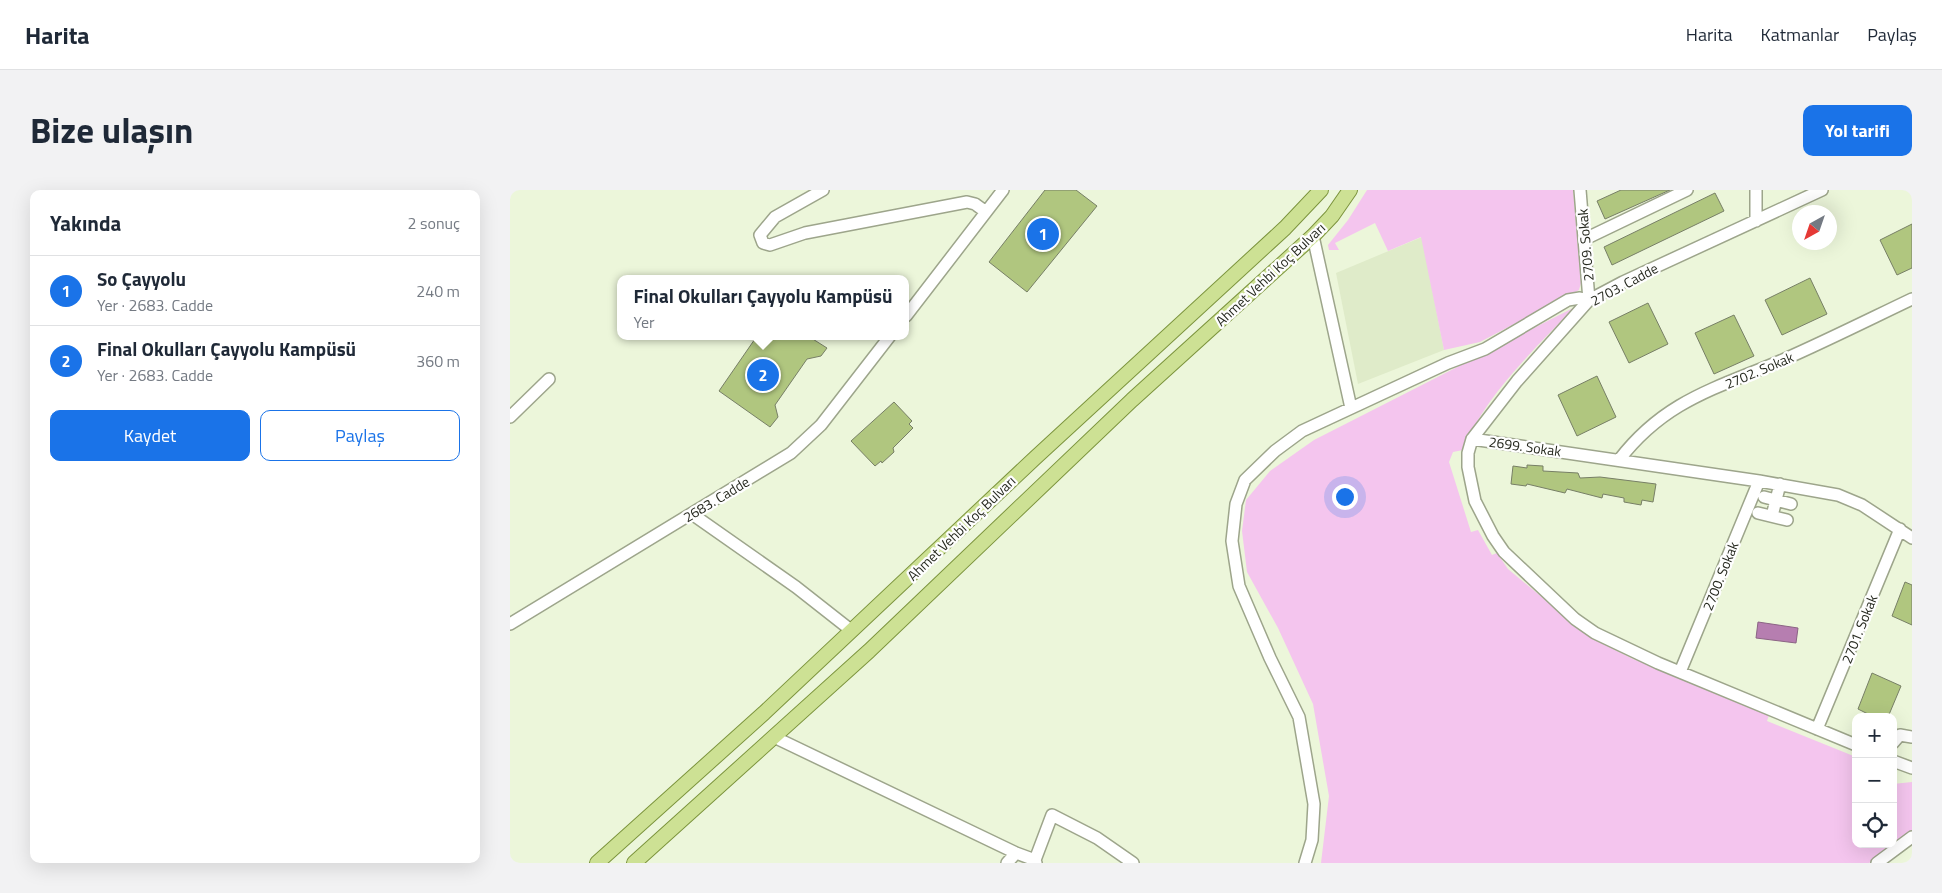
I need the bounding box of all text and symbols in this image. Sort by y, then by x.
text: Harita [25,17,90,53]
text: Harita [1686,21,1733,48]
text: Katmanlar [1761,21,1839,48]
text: Paylaş [1867,21,1917,48]
text: Bize ulaşın [30,103,193,157]
button: Yol tarifi [1803,105,1912,156]
north arrow [1792,205,1837,250]
text: Yakında [50,207,121,239]
street label: 2709. Sokak [1571,208,1599,282]
text: 2 sonuç [408,211,460,235]
pin: 1 [1027,215,1059,253]
street label: Ahmet Vehbi Koç Bulvarı [1210,217,1330,331]
street label: 2703. Cadde [1586,257,1662,311]
text: So Çayyolu [97,264,186,293]
popup [617,275,909,340]
text: 1 [62,279,70,303]
text: 240 m [416,279,460,303]
text: Final Okulları Çayyolu Kampüsü [633,281,893,310]
text: Yer · 2683. Cadde [97,293,213,317]
text: Yer [633,310,655,334]
text: Final Okulları Çayyolu Kampüsü [97,334,356,363]
street label: 2702. Sokak [1721,346,1797,394]
text: 2 [62,349,70,373]
text: 360 m [416,349,460,373]
pin: 2 [747,356,779,394]
text: Yer · 2683. Cadde [97,363,213,387]
button: Kaydet [50,410,250,461]
button: Paylaş [260,410,460,461]
street label: 2699. Sokak [1487,431,1563,462]
street label: 2683. Cadde [679,471,753,527]
street label: Ahmet Vehbi Koç Bulvarı [902,471,1020,585]
your location [1332,484,1358,510]
street label: 2700. Sokak [1697,538,1743,614]
street label: 2701. Sokak [1836,591,1882,667]
map controls [1852,713,1897,848]
button: + [1852,713,1897,758]
button: − [1852,758,1897,803]
button: locate [1852,803,1897,848]

